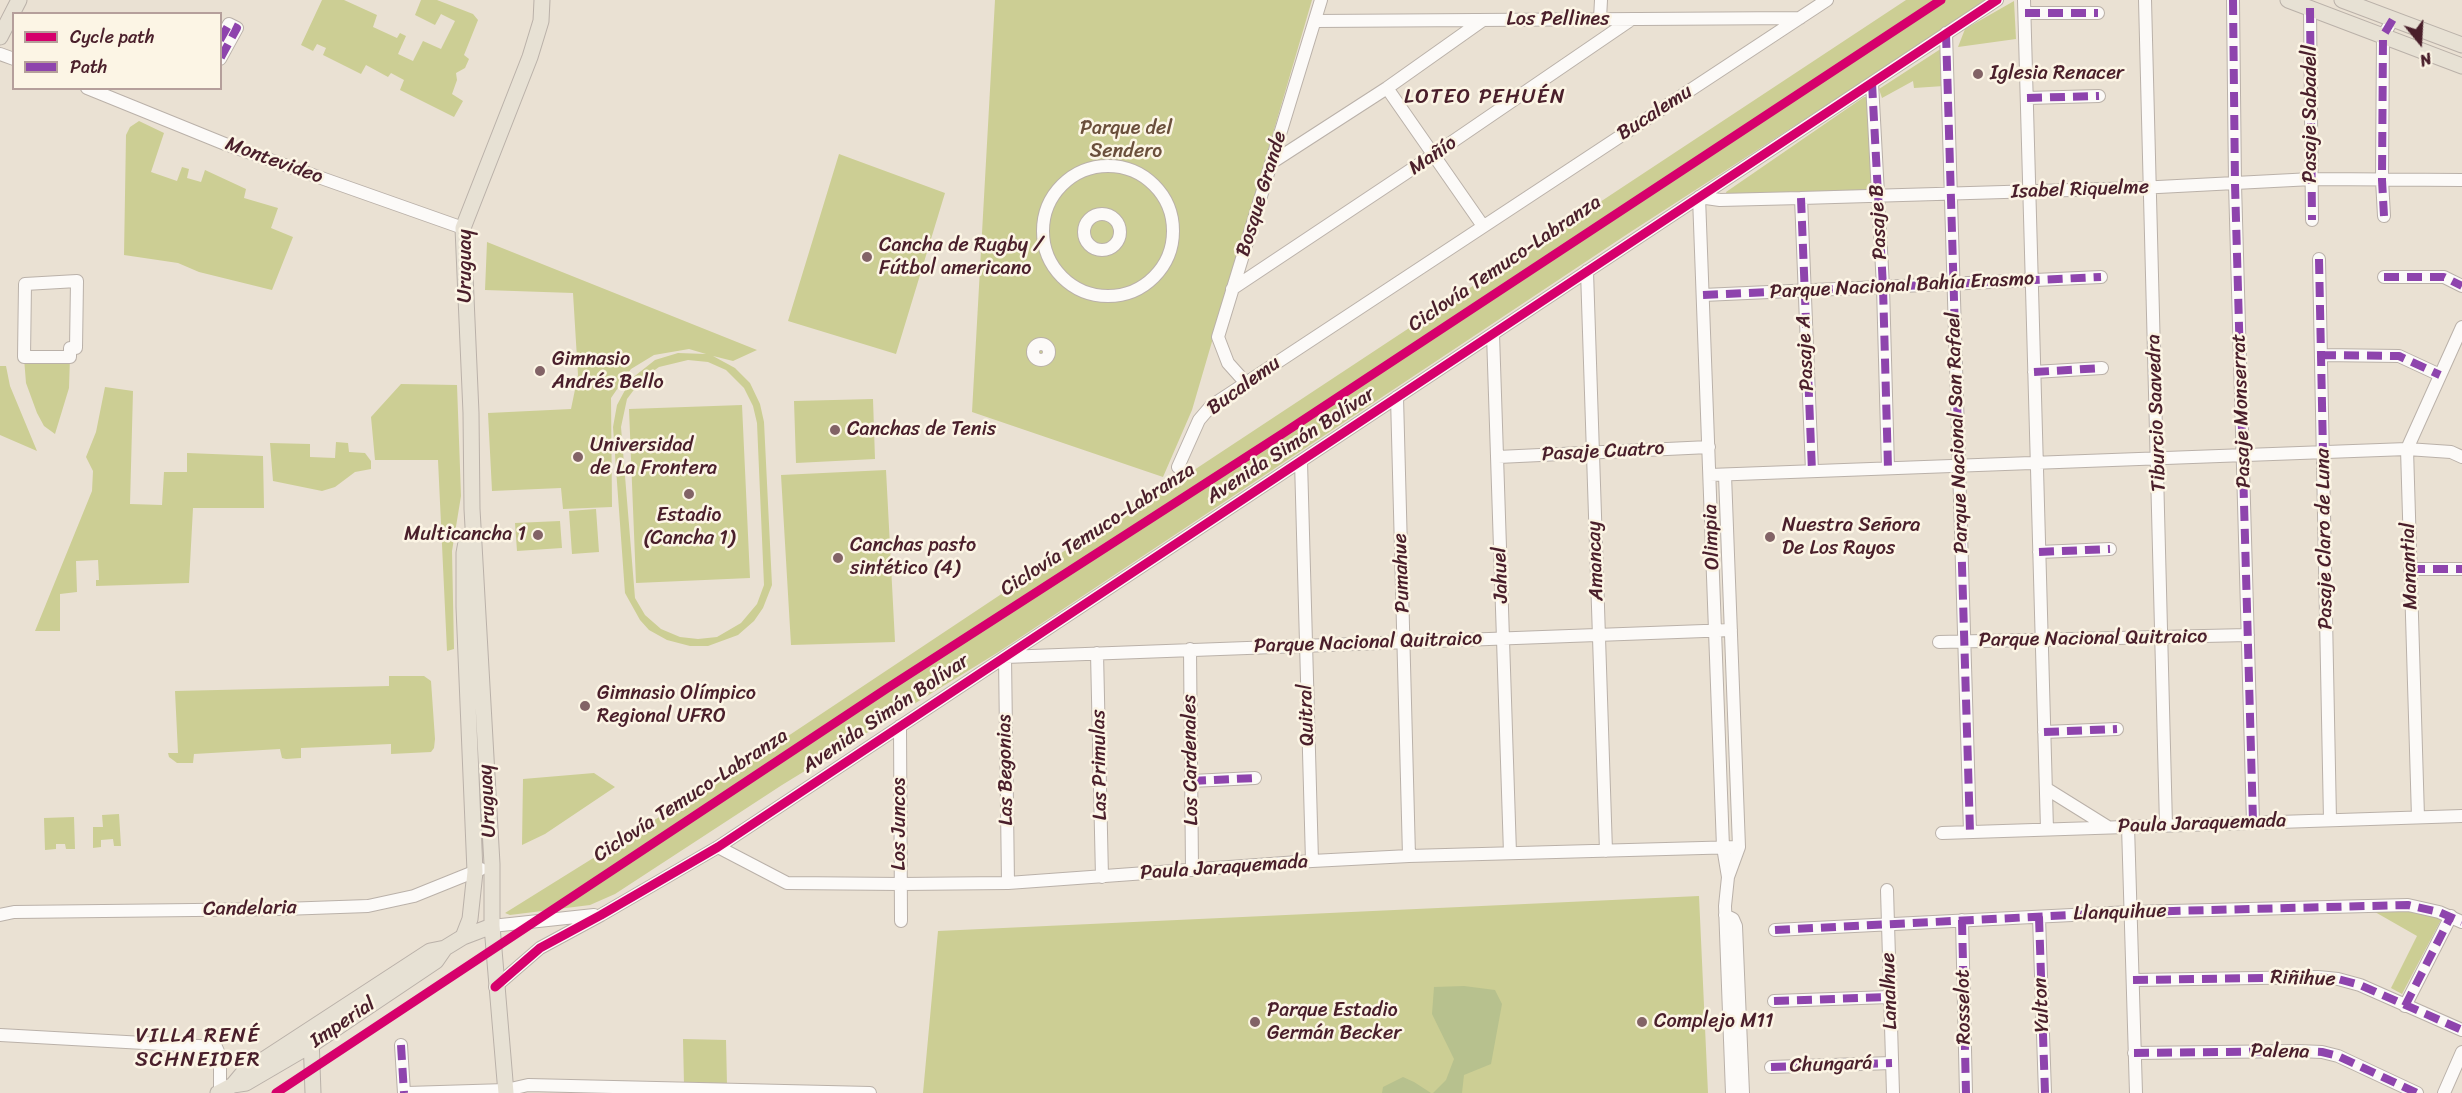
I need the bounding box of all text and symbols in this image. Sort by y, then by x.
street label: Los Pellines [1507,8,1609,32]
legend [12,12,222,90]
north arrow [2390,12,2450,72]
text: Cycle path [70,21,154,53]
text: N [2416,44,2435,75]
street label: Pasaje Sabadell [2299,45,2323,183]
text: Path [70,51,107,83]
place label: Iglesia Renacer [1990,62,2124,86]
marker: Iglesia Renacer [1971,67,1985,81]
street label: Bucalemu [1613,80,1697,146]
district label: LOTEO PEHUÉN [1404,85,1566,111]
park label: Parque del Sendero [1080,117,1172,164]
street label: Bosque Grande [1232,129,1292,259]
street label: Mañío [1404,131,1462,181]
street label: Montevideo [222,132,326,190]
street label: Isabel Riquelme [2011,176,2149,204]
street label: Pasaje B [1865,184,1893,260]
street label: Ciclovía Temuco-Labranza [1404,191,1606,337]
street label: Uruguay [454,229,478,303]
place label: Cancha de Rugby / Fútbol americano [879,234,1043,281]
marker: Cancha de Rugby / Fútbol americano [860,250,874,264]
street label: Parque Nacional Bahía Erasmo [1769,267,2035,305]
street label: Parque Nacional San Rafael [1942,312,1974,554]
street label: Pasaje A [1792,314,1820,392]
street label: Pasaje Monserrat [2227,333,2257,489]
street label: Tiburcio Saavedra [2142,334,2172,492]
place label: Gimnasio Andrés Bello [552,348,664,395]
street label: Bucalemu [1203,351,1285,421]
marker: Gimnasio Andrés Bello [533,364,547,378]
street label: Avenida Simón Bolívar [1202,383,1380,509]
place label: Canchas de Tenis [847,418,996,442]
marker: Canchas de Tenis [828,423,842,437]
place label: Universidad de La Frontera [590,434,717,481]
street label: Pasaje Cuatro [1541,437,1665,467]
street label: Pasaje Claro de Luna [2311,448,2339,630]
marker: Universidad de La Frontera [571,450,585,464]
street label: Ciclovía Temuco-Labranza [996,458,1200,602]
marker: Estadio (Cancha 1) [682,487,696,501]
place label: Estadio (Cancha 1) [643,504,735,551]
street label: Olimpia [1699,504,1725,570]
place label: Nuestra Señora De Los Rayos [1782,514,1920,561]
street label: Amancay [1583,521,1609,601]
street label: Manantial [2396,522,2424,610]
place label: Multicancha 1 [404,523,526,547]
marker: Multicancha 1 [531,528,545,542]
marker: Nuestra Señora De Los Rayos [1763,530,1777,544]
street label: Pumahue [1389,533,1415,613]
place label: Canchas pasto sintético (4) [850,534,976,581]
street label: Jahuel [1488,547,1514,603]
marker: Canchas pasto sintético (4) [831,551,845,565]
street label: Parque Nacional Quitraico [1979,625,2207,653]
street label: Parque Nacional Quitraico [1253,627,1483,659]
street label: Avenida Simón Bolívar [798,649,974,779]
place label: Gimnasio Olímpico Regional UFRO [597,682,756,729]
street label: Quitral [1294,684,1320,746]
street label: Los Cardenales [1178,694,1204,826]
marker: Gimnasio Olímpico Regional UFRO [578,699,592,713]
street label: Las Primulas [1087,710,1113,820]
street label: Las Begonias [993,714,1019,826]
street label: Ciclovía Temuco-Labranza [589,724,793,868]
street label: Uruguay [474,764,502,838]
street label: Los Juncos [888,777,912,871]
street label: Paula Jaraquemada [2118,809,2286,839]
street label: Paula Jaraquemada [1139,850,1309,886]
street label: Candelaria [203,896,297,922]
street label: Llanquihue [2073,899,2167,927]
street label: Lanalhue [1877,952,1903,1030]
street label: Riñihue [2270,966,2336,992]
street label: Rosselot [1951,969,1977,1045]
street label: Yulton [2029,977,2055,1033]
street label: Imperial [306,992,380,1054]
place label: Parque Estadio Germán Becker [1267,999,1401,1046]
place label: Complejo M11 [1654,1010,1774,1034]
marker: Parque Estadio Germán Becker [1248,1015,1262,1029]
marker: Complejo M11 [1635,1015,1649,1029]
district label: VILLA RENÉ SCHNEIDER [135,1024,261,1074]
street label: Palena [2250,1039,2310,1065]
street label: Chungará [1789,1052,1873,1078]

